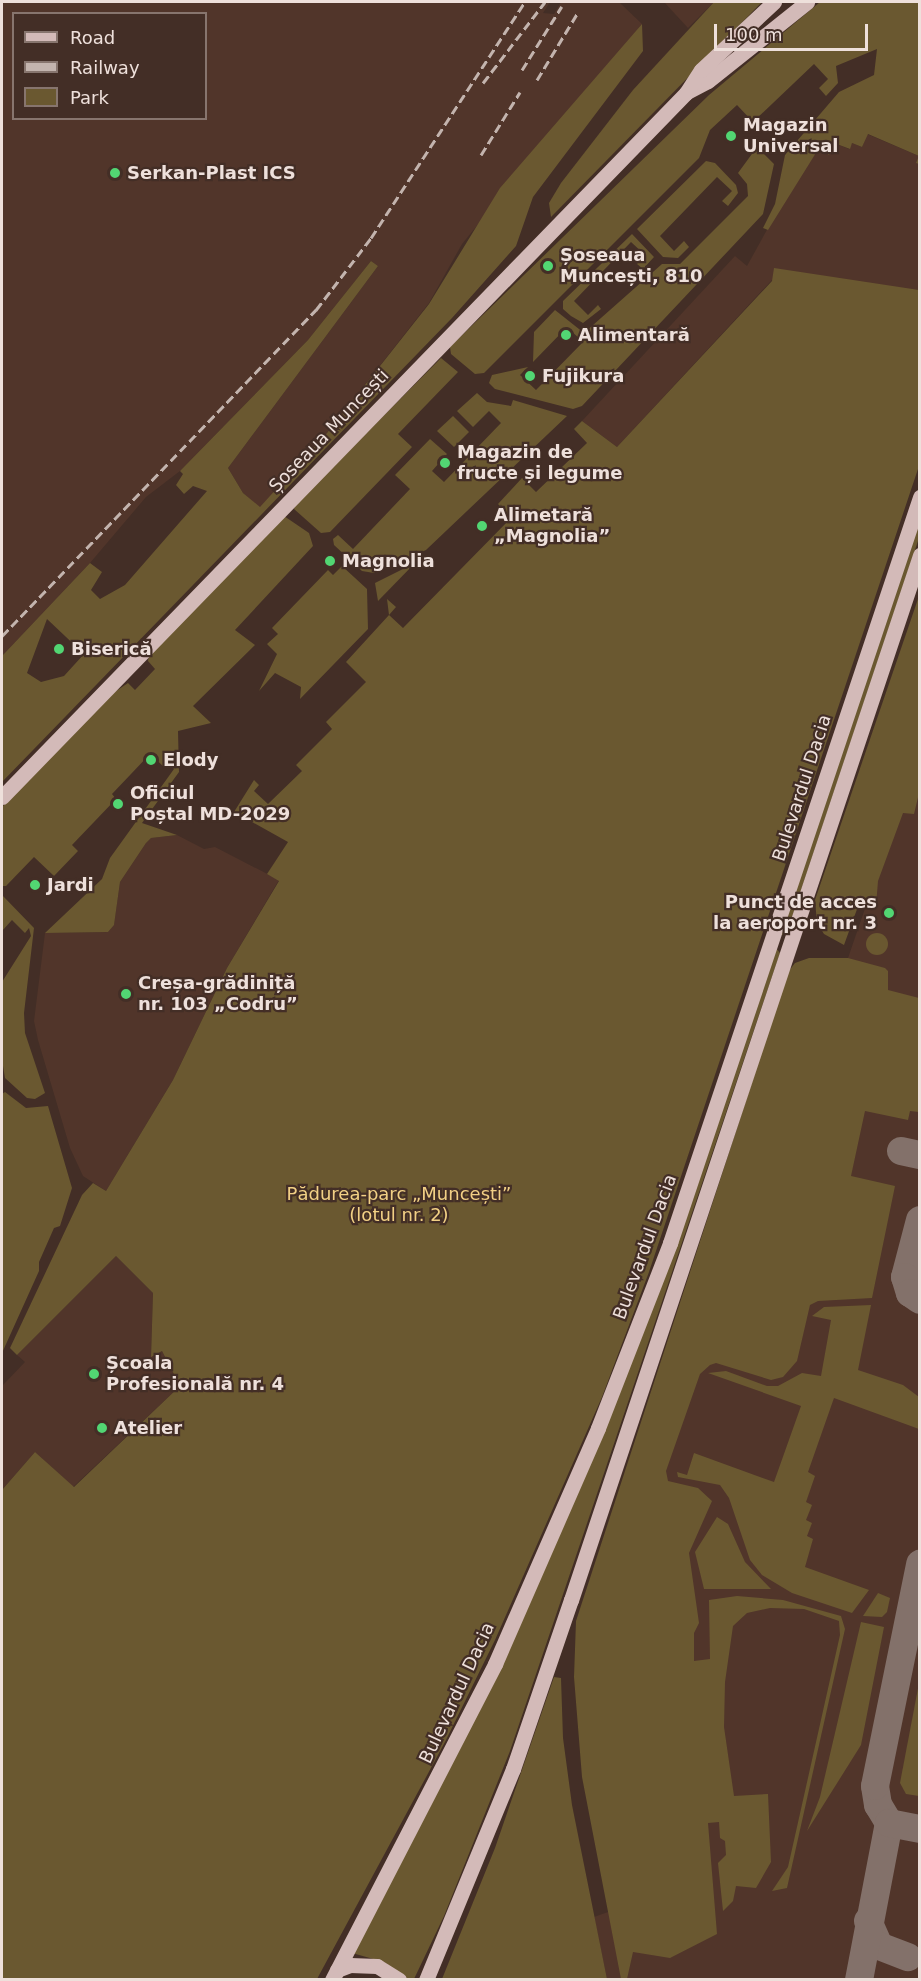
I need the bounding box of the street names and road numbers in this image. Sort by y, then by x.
street label: Șoseaua Muncești [265,365,393,497]
street label: Bulevardul Dacia [768,712,836,864]
street label: Bulevardul Dacia [609,1171,681,1323]
street label: Bulevardul Dacia [415,1619,499,1767]

